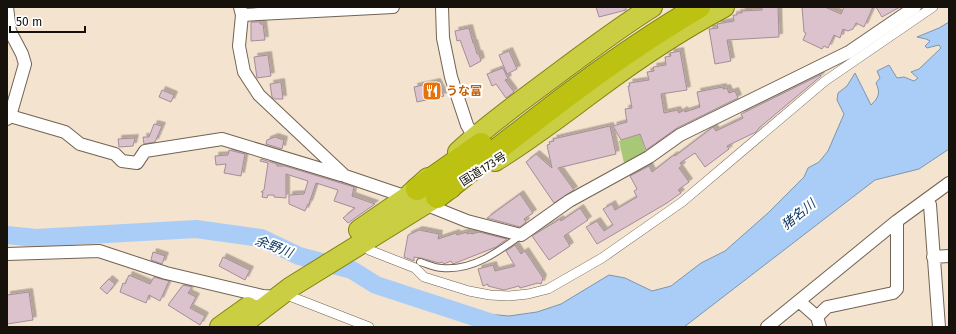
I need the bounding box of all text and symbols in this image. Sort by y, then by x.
scale bar [10,8,85,34]
text: 50 m [16,15,42,29]
restaurant icon: うな富 [421,80,443,102]
place label: うな富 [446,84,482,98]
street label: 国道173号 [457,149,509,189]
water label: 猪名川 [778,195,820,232]
water label: 余野川 [253,232,297,261]

